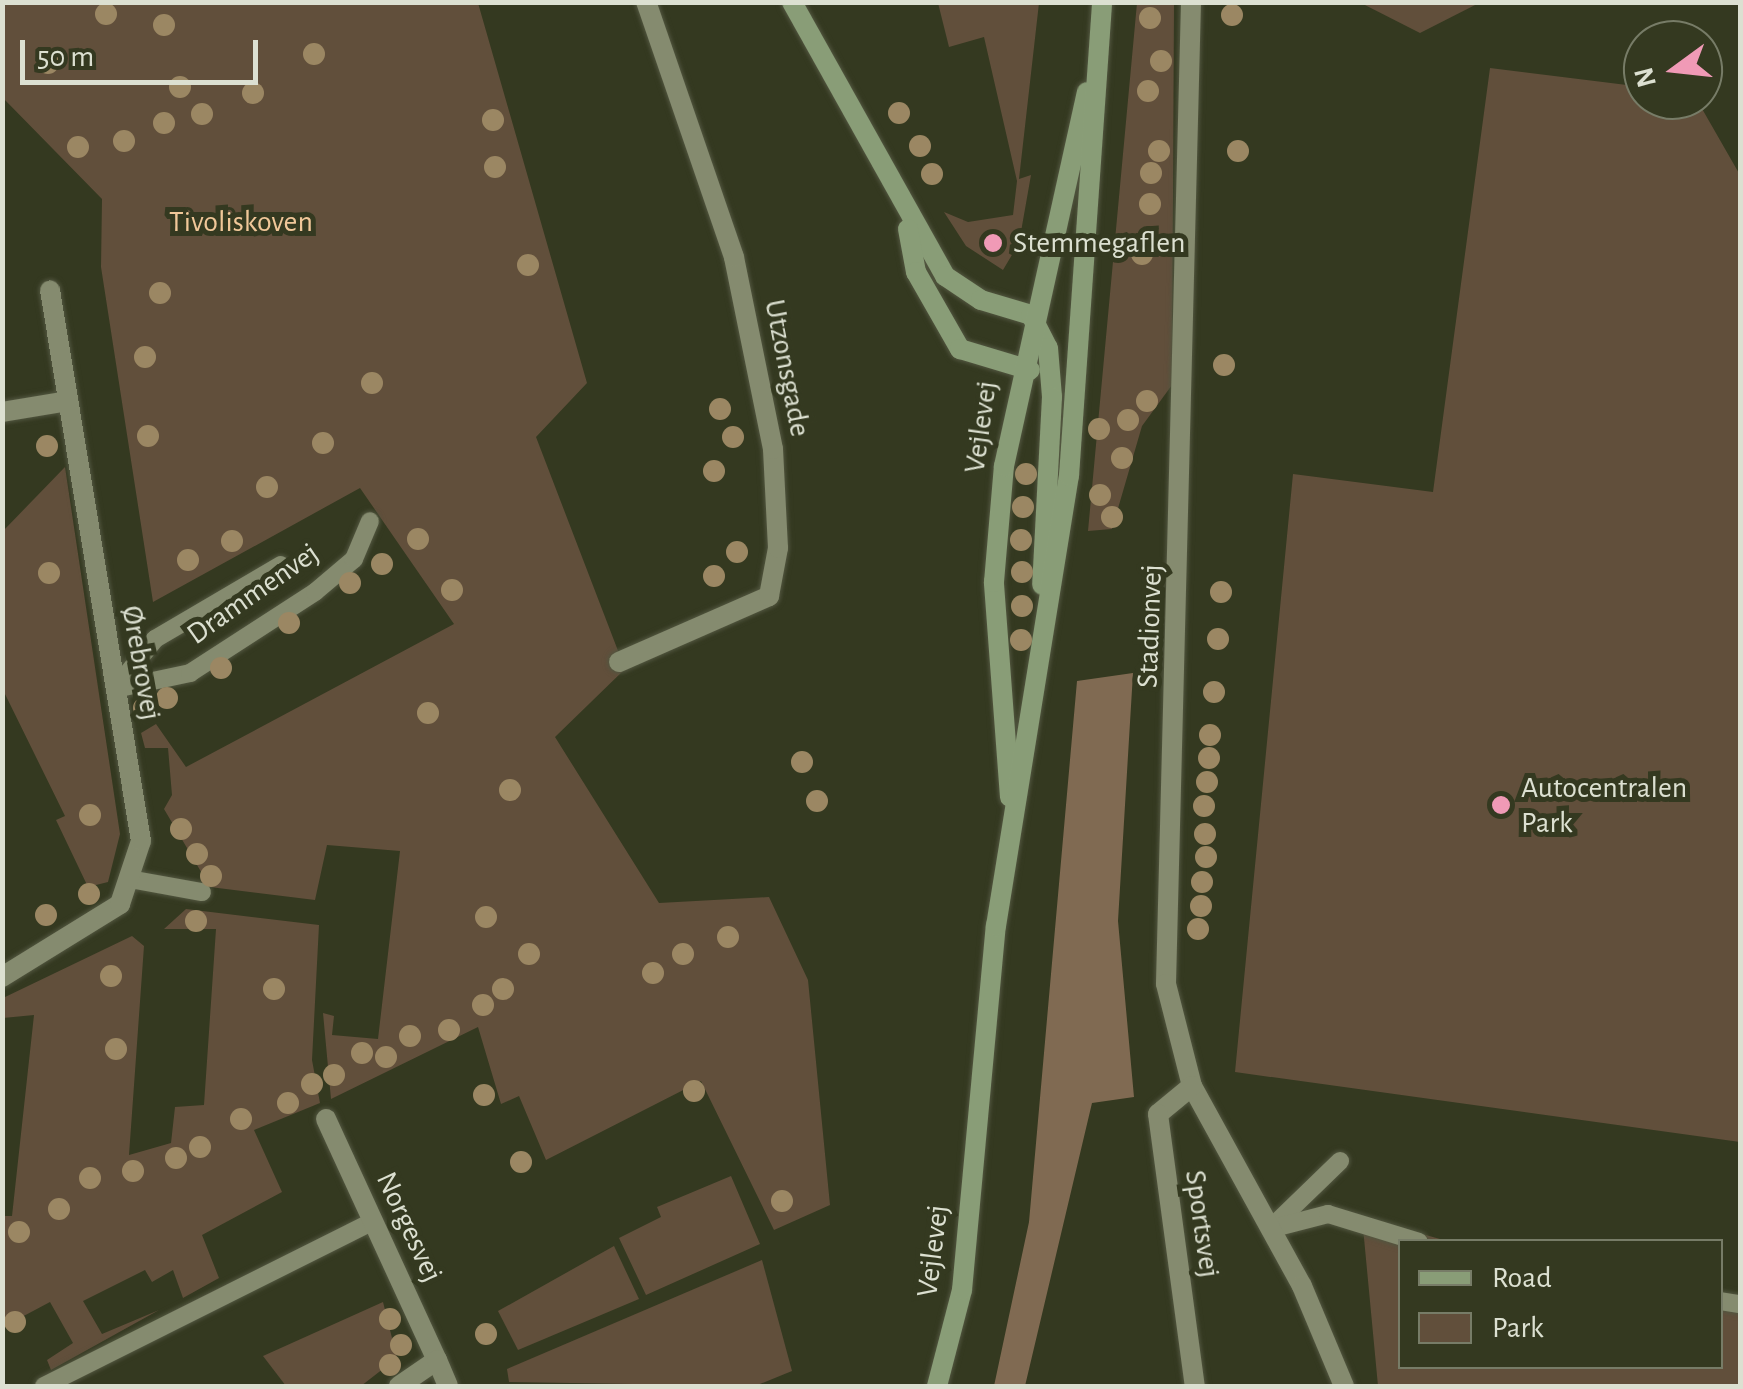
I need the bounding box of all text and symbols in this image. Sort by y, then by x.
scale bar [25,20,262,82]
north arrow [1623,20,1723,120]
text: 50 m [37,42,94,72]
text: N [1630,64,1662,90]
park label: Tivoliskoven [169,204,313,240]
place label: Stemmegaflen [1013,225,1186,261]
marker: Stemmegaflen [982,232,1004,254]
street label: Utzonsgade [756,296,818,440]
street label: Vejlevej [957,379,1005,475]
street label: Drammenvej [180,535,326,653]
street label: Stadionvej [1130,564,1170,688]
street label: Ørebrovej [113,603,169,723]
place label: Autocentralen Park [1521,770,1687,840]
marker: Autocentralen Park [1490,794,1512,816]
street label: Norgesvej [368,1166,450,1288]
street label: Sportsvej [1177,1168,1227,1280]
street label: Vejlevej [909,1203,957,1299]
legend [1398,1239,1723,1369]
text: Road [1492,1263,1552,1293]
text: Park [1492,1313,1544,1343]

